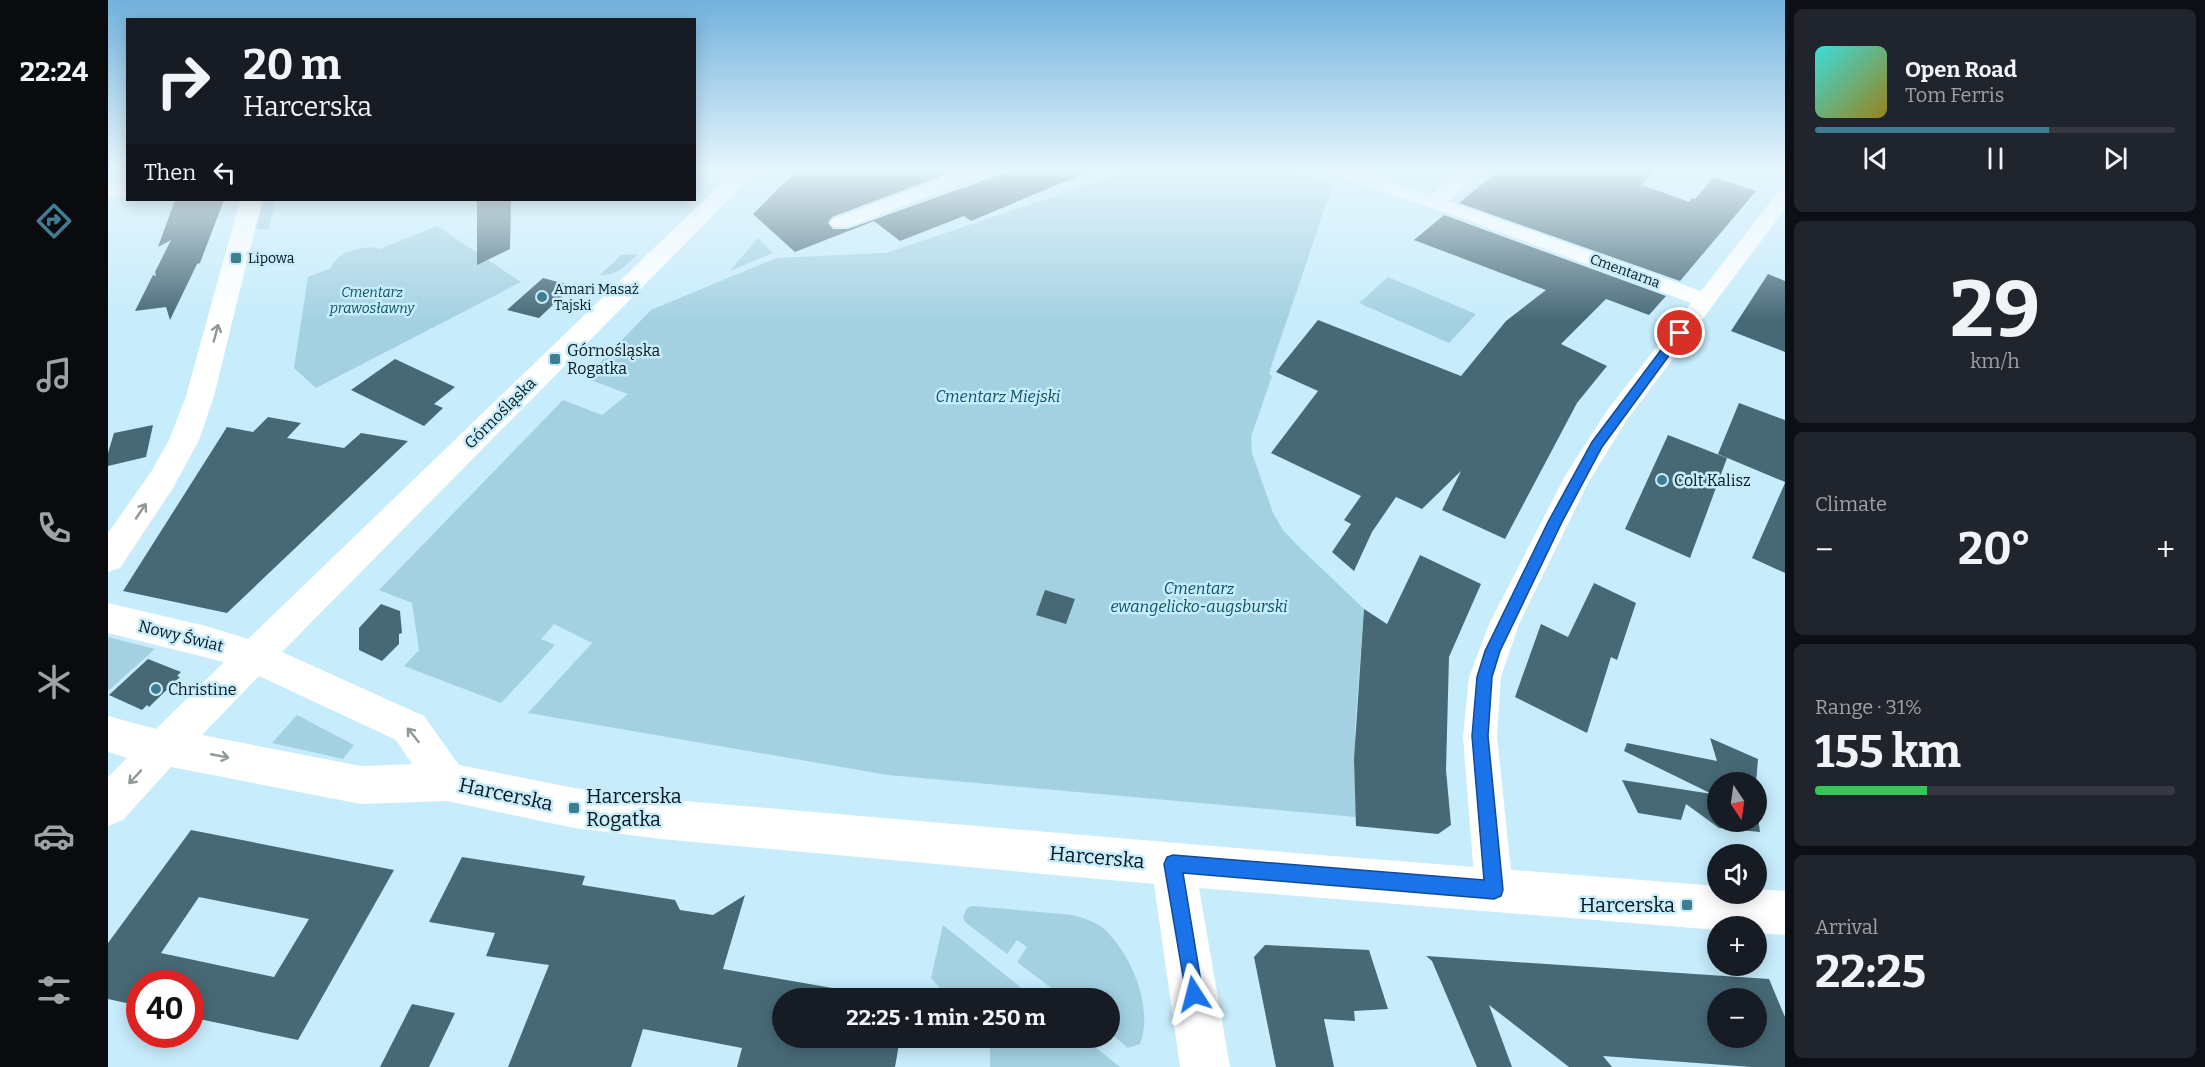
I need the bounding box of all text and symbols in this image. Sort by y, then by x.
text: 20 m [243,40,341,90]
icon: right [144,42,222,120]
text: 22:24 [20,56,88,88]
text: Open Road [1905,56,2017,83]
text: Tom Ferris [1905,83,2004,107]
text: Harcerska [243,91,372,123]
icon: previous [1859,142,1892,175]
icon: pause [1979,142,2012,175]
icon: next [2099,142,2132,175]
icon: left [208,156,241,189]
text: Then [144,159,196,186]
icon: directions [33,200,75,242]
place label: Lipowa [248,250,295,267]
street label: Cmentarna [1588,250,1663,292]
marker: Lipowa [229,251,243,265]
text: 29 [1950,263,2040,357]
place label: Amari Masaż Tajski [554,281,639,314]
park label: Cmentarz prawosławny [329,284,415,317]
marker: Amari Masaż Tajski [535,290,549,304]
pin [1654,307,1705,358]
icon: arrive [1663,316,1696,349]
one-way arrow [211,323,223,342]
place label: Górnośląska Rogatka [567,341,660,378]
text: km/h [1970,349,2020,373]
marker: Górnośląska Rogatka [548,352,562,366]
icon: music [33,354,75,396]
street label: Górnośląska [460,373,540,453]
park label: Cmentarz Miejski [936,387,1061,406]
place label: Colt Kalisz [1674,471,1751,490]
marker: Colt Kalisz [1655,473,1669,487]
text: Climate [1815,492,1887,516]
one-way arrow [135,503,147,519]
icon: phone [33,507,75,549]
text: 20° [1958,522,2031,576]
text: − [1815,530,1833,570]
text: + [2156,530,2175,570]
park label: Cmentarz ewangelicko-augsburski [1110,579,1288,616]
street label: Nowy Świat [137,615,226,656]
icon: climate [33,661,75,703]
place label: Christine [168,680,237,699]
marker: Christine [149,682,163,696]
text: Range · 31% [1815,695,1922,719]
text: 155 km [1815,725,1961,779]
one-way arrow [407,727,420,743]
one-way arrow [210,751,230,762]
one-way arrow [128,769,142,784]
street label: Harcerska [457,772,555,816]
north arrow [1707,772,1767,832]
map controls [1707,772,1767,1048]
place label: Harcerska Rogatka [586,784,682,831]
marker: Harcerska Rogatka [567,801,581,815]
icon: car [33,815,75,857]
street label: Harcerska [1048,841,1146,873]
button: sound [1707,844,1767,904]
place label: Harcerska [1579,893,1675,917]
marker: Harcerska [1680,898,1694,912]
text: Arrival [1815,915,1878,939]
button: + [1707,916,1767,976]
text: 22:25 [1815,945,1926,999]
position arrow [1162,962,1226,1026]
icon: filters [33,969,75,1011]
speed limit sign: 40 [126,970,204,1048]
button: − [1707,988,1767,1048]
text: 22:25 · 1 min · 250 m [846,1004,1046,1031]

